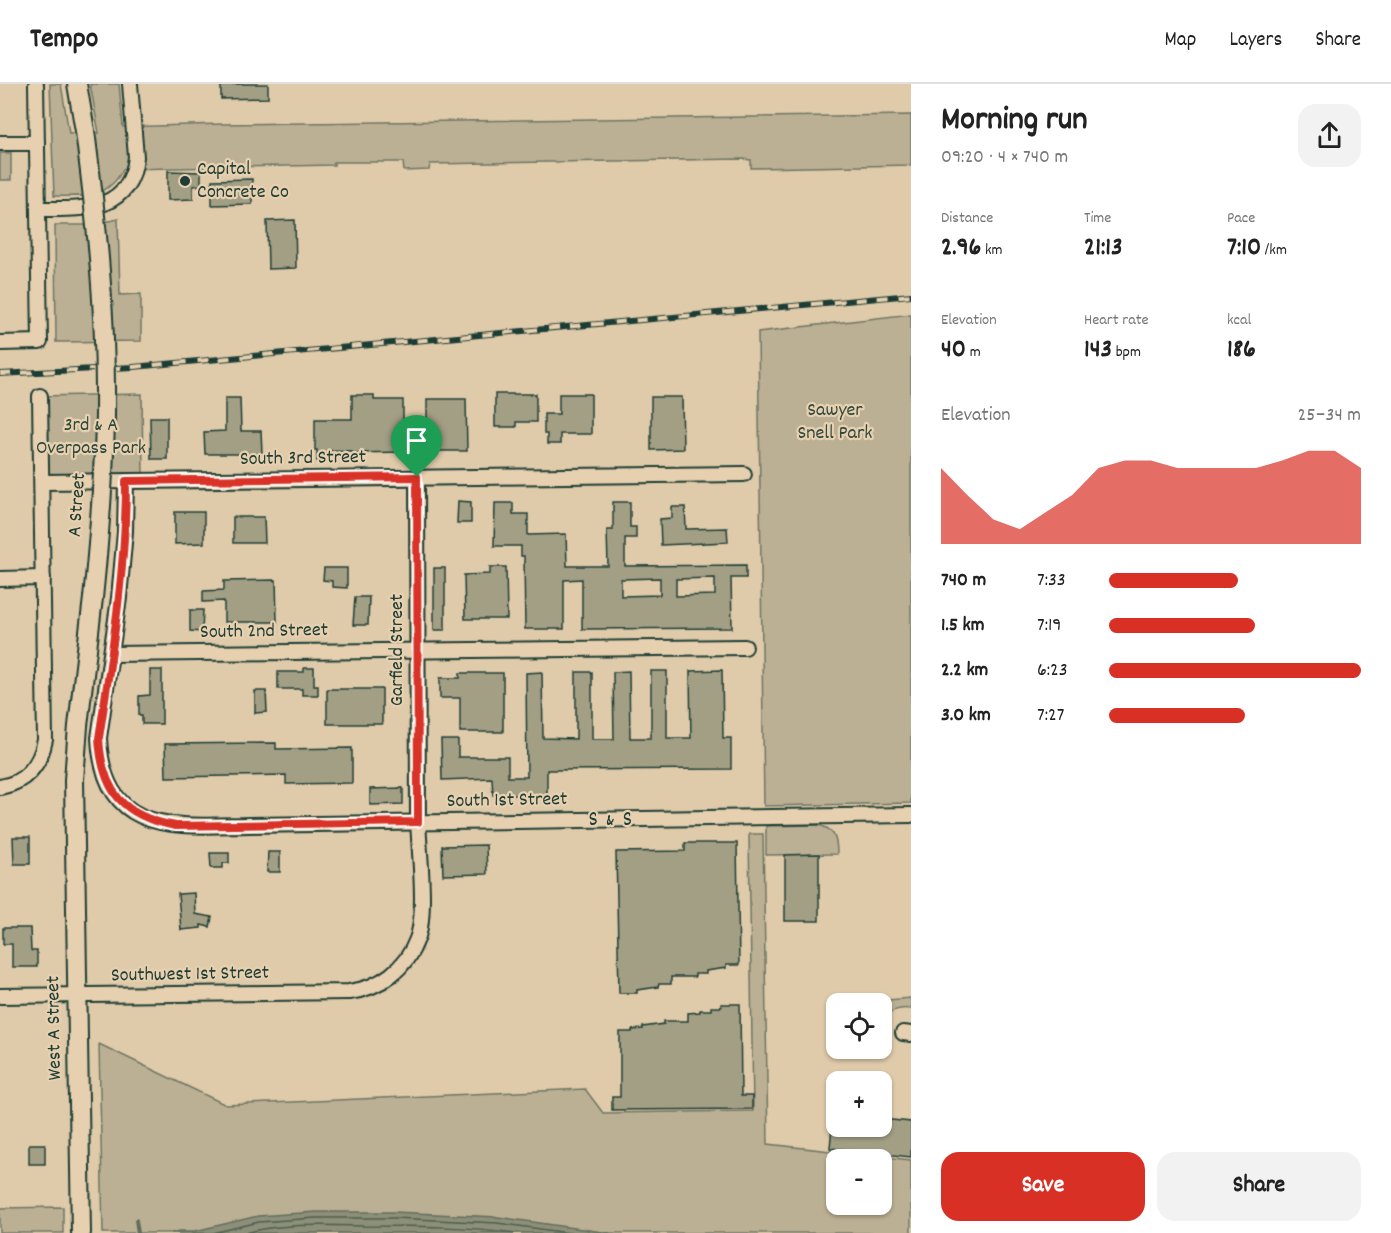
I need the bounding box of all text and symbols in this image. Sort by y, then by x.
text: Tempo [30,21,98,61]
text: Map [1165,26,1196,56]
text: Layers [1229,26,1282,56]
text: Share [1315,26,1361,56]
text: Morning run [941,98,1088,145]
button: share [1298,104,1361,167]
text: 09:20 · 4 × 740 m [941,144,1068,172]
place label: Capital Concrete Co [197,156,289,207]
marker: Capital Concrete Co [178,174,192,188]
text: Distance [941,207,993,230]
text: Time [1084,207,1111,230]
text: Pace [1227,207,1255,230]
text: 2.96 [941,230,981,267]
text: 21:13 [1084,230,1123,267]
text: 7:10 [1227,230,1261,267]
text: km [981,239,1003,262]
text: /km [1261,239,1287,262]
text: Elevation [941,309,997,332]
text: Heart rate [1084,309,1149,332]
text: kcal [1227,309,1251,332]
text: 40 [941,332,966,369]
text: 143 [1084,332,1112,369]
text: 186 [1227,332,1256,369]
text: m [966,341,981,364]
text: bpm [1112,341,1141,364]
park label: Sawyer Snell Park [797,397,873,448]
text: Elevation [941,402,1011,430]
text: 25–34 m [1298,402,1361,430]
park label: 3rd & A Overpass Park [36,412,146,463]
pin [391,415,442,477]
icon: arrive [400,424,433,457]
street label: South 3rd Street [240,444,366,474]
street label: A Street [62,472,94,538]
text: 740 m [941,567,986,595]
text: 7:33 [1037,567,1066,595]
street label: Garfield Street [384,594,412,706]
text: 1.5 km [941,612,984,640]
text: 7:19 [1037,612,1062,640]
street label: South 2nd Street [200,617,328,647]
text: 2.2 km [941,657,988,685]
text: 6:23 [1037,657,1068,685]
text: 3.0 km [941,702,991,730]
text: 7:27 [1037,702,1064,730]
street label: South 1st Street [446,786,568,816]
district label: S & S [589,806,633,836]
street label: Southwest 1st Street [111,960,269,990]
street label: West A Street [40,975,70,1081]
map controls [826,993,892,1215]
button: locate [826,993,892,1059]
button: + [826,1071,892,1137]
button: − [826,1149,892,1215]
button: Save [941,1152,1145,1221]
button: Share [1157,1152,1361,1221]

